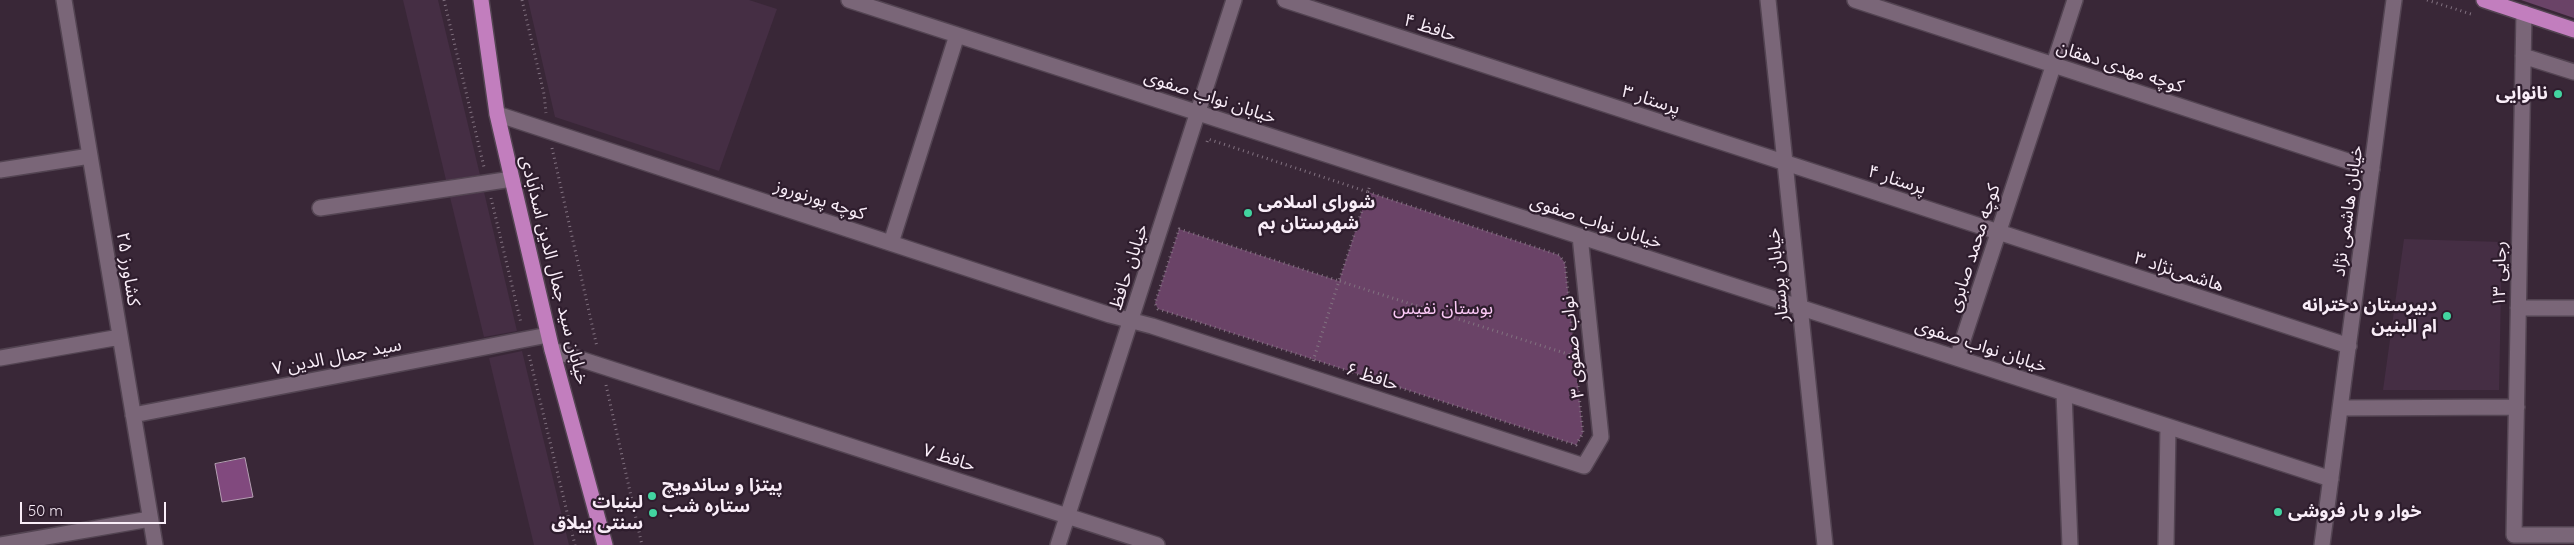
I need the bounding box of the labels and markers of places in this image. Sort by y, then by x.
place label: نانوایی [2496,83,2548,105]
marker: نانوایی [2552,88,2564,100]
place label: شورای اسلامی شهرستان بم [1258,192,1375,234]
marker: شورای اسلامی شهرستان بم [1242,207,1254,219]
place label: دبیرستان دخترانه ام البنین [2302,295,2437,338]
marker: دبیرستان دخترانه ام البنین [2441,310,2453,322]
place label: پیتزا و ساندویچ ستاره شب [662,475,783,518]
marker: پیتزا و ساندویچ ستاره شب [646,490,658,502]
place label: لبنیات سنتی ییلاق [551,492,643,534]
place label: خوار و بار فروشی [2288,501,2422,523]
marker: خوار و بار فروشی [2272,506,2284,518]
marker: لبنیات سنتی ییلاق [647,507,659,519]

